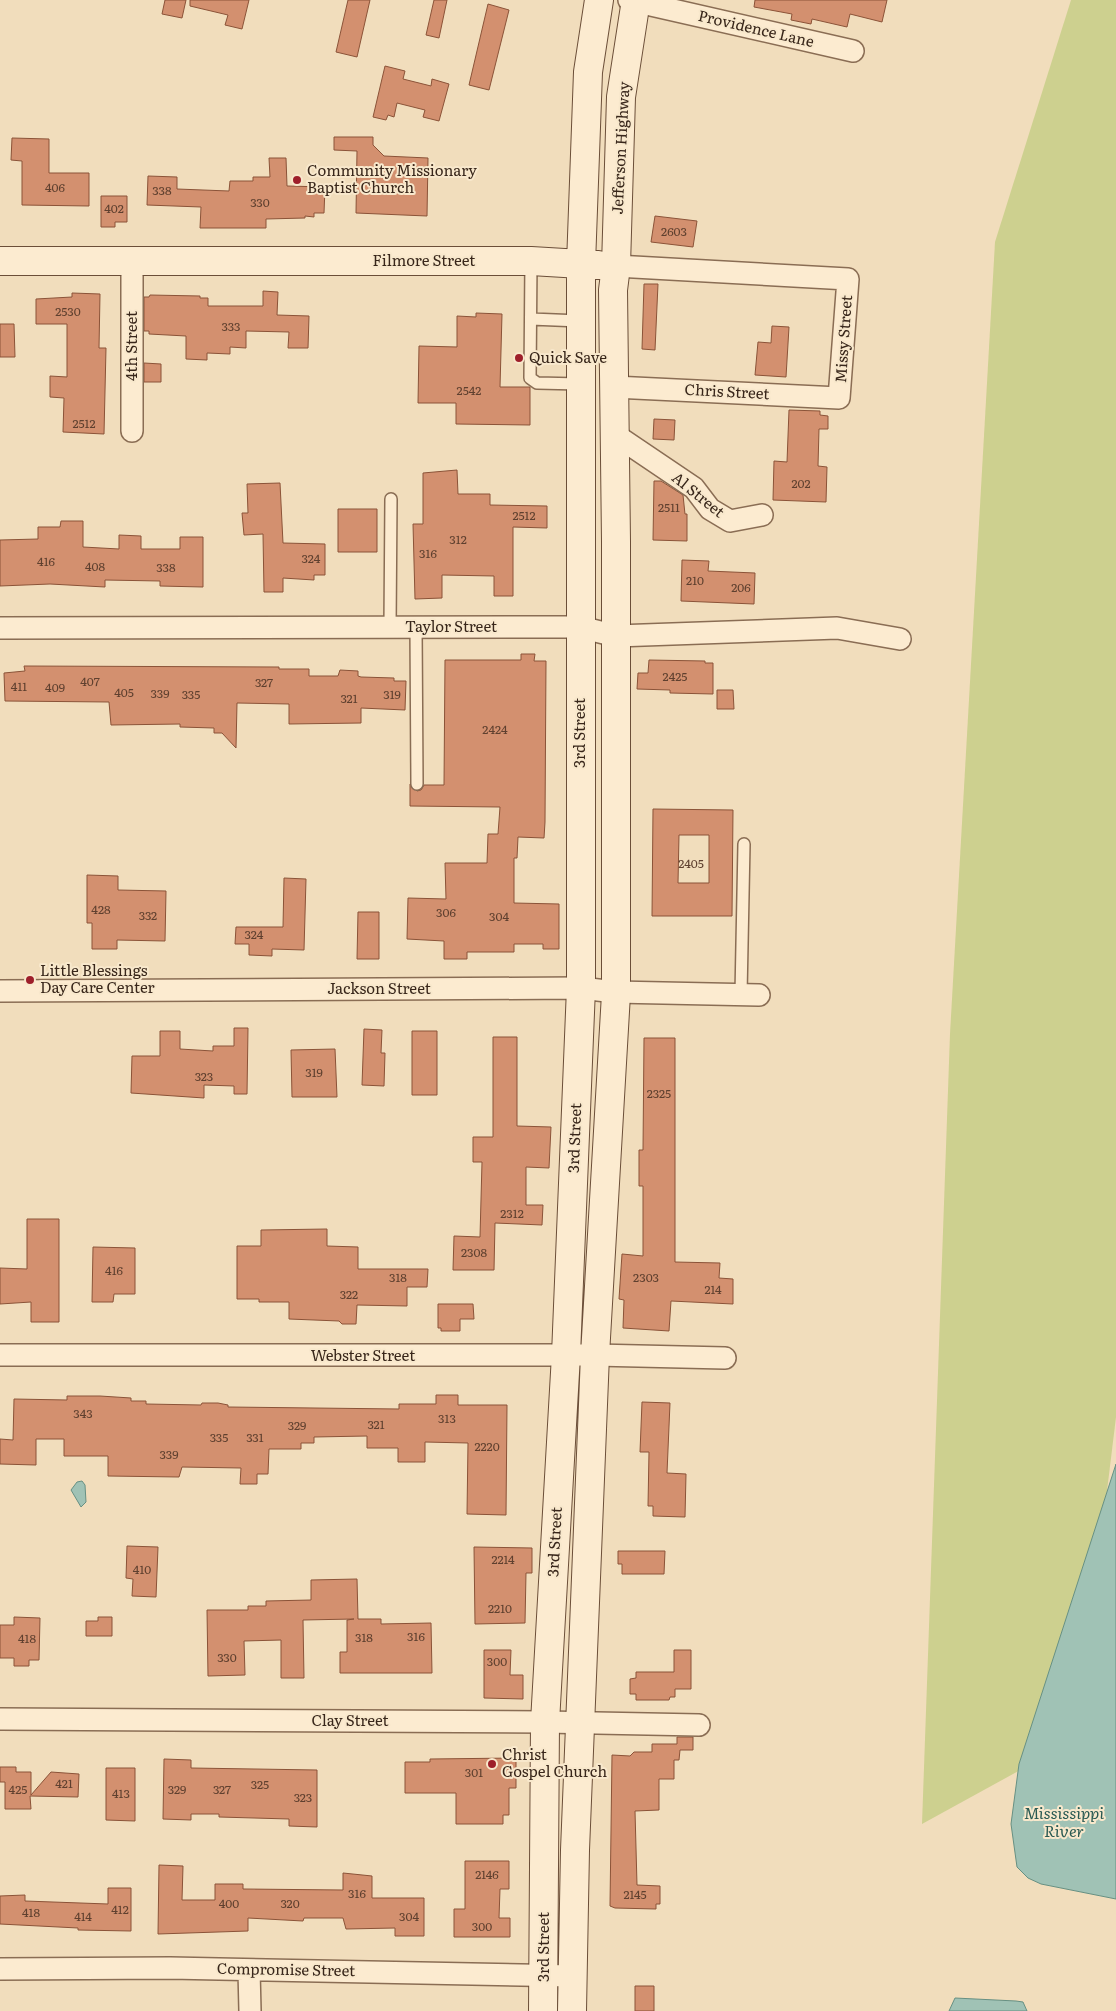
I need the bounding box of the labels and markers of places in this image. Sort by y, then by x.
place label: Community Missionary Baptist Church [307,158,477,198]
marker: Community Missionary Baptist Church [291,174,303,186]
place label: Quick Save [529,345,607,368]
marker: Quick Save [513,352,525,364]
place label: Little Blessings Day Care Center [40,958,155,998]
marker: Little Blessings Day Care Center [24,974,36,986]
place label: Christ Gospel Church [502,1742,607,1782]
marker: Christ Gospel Church [486,1758,498,1770]

